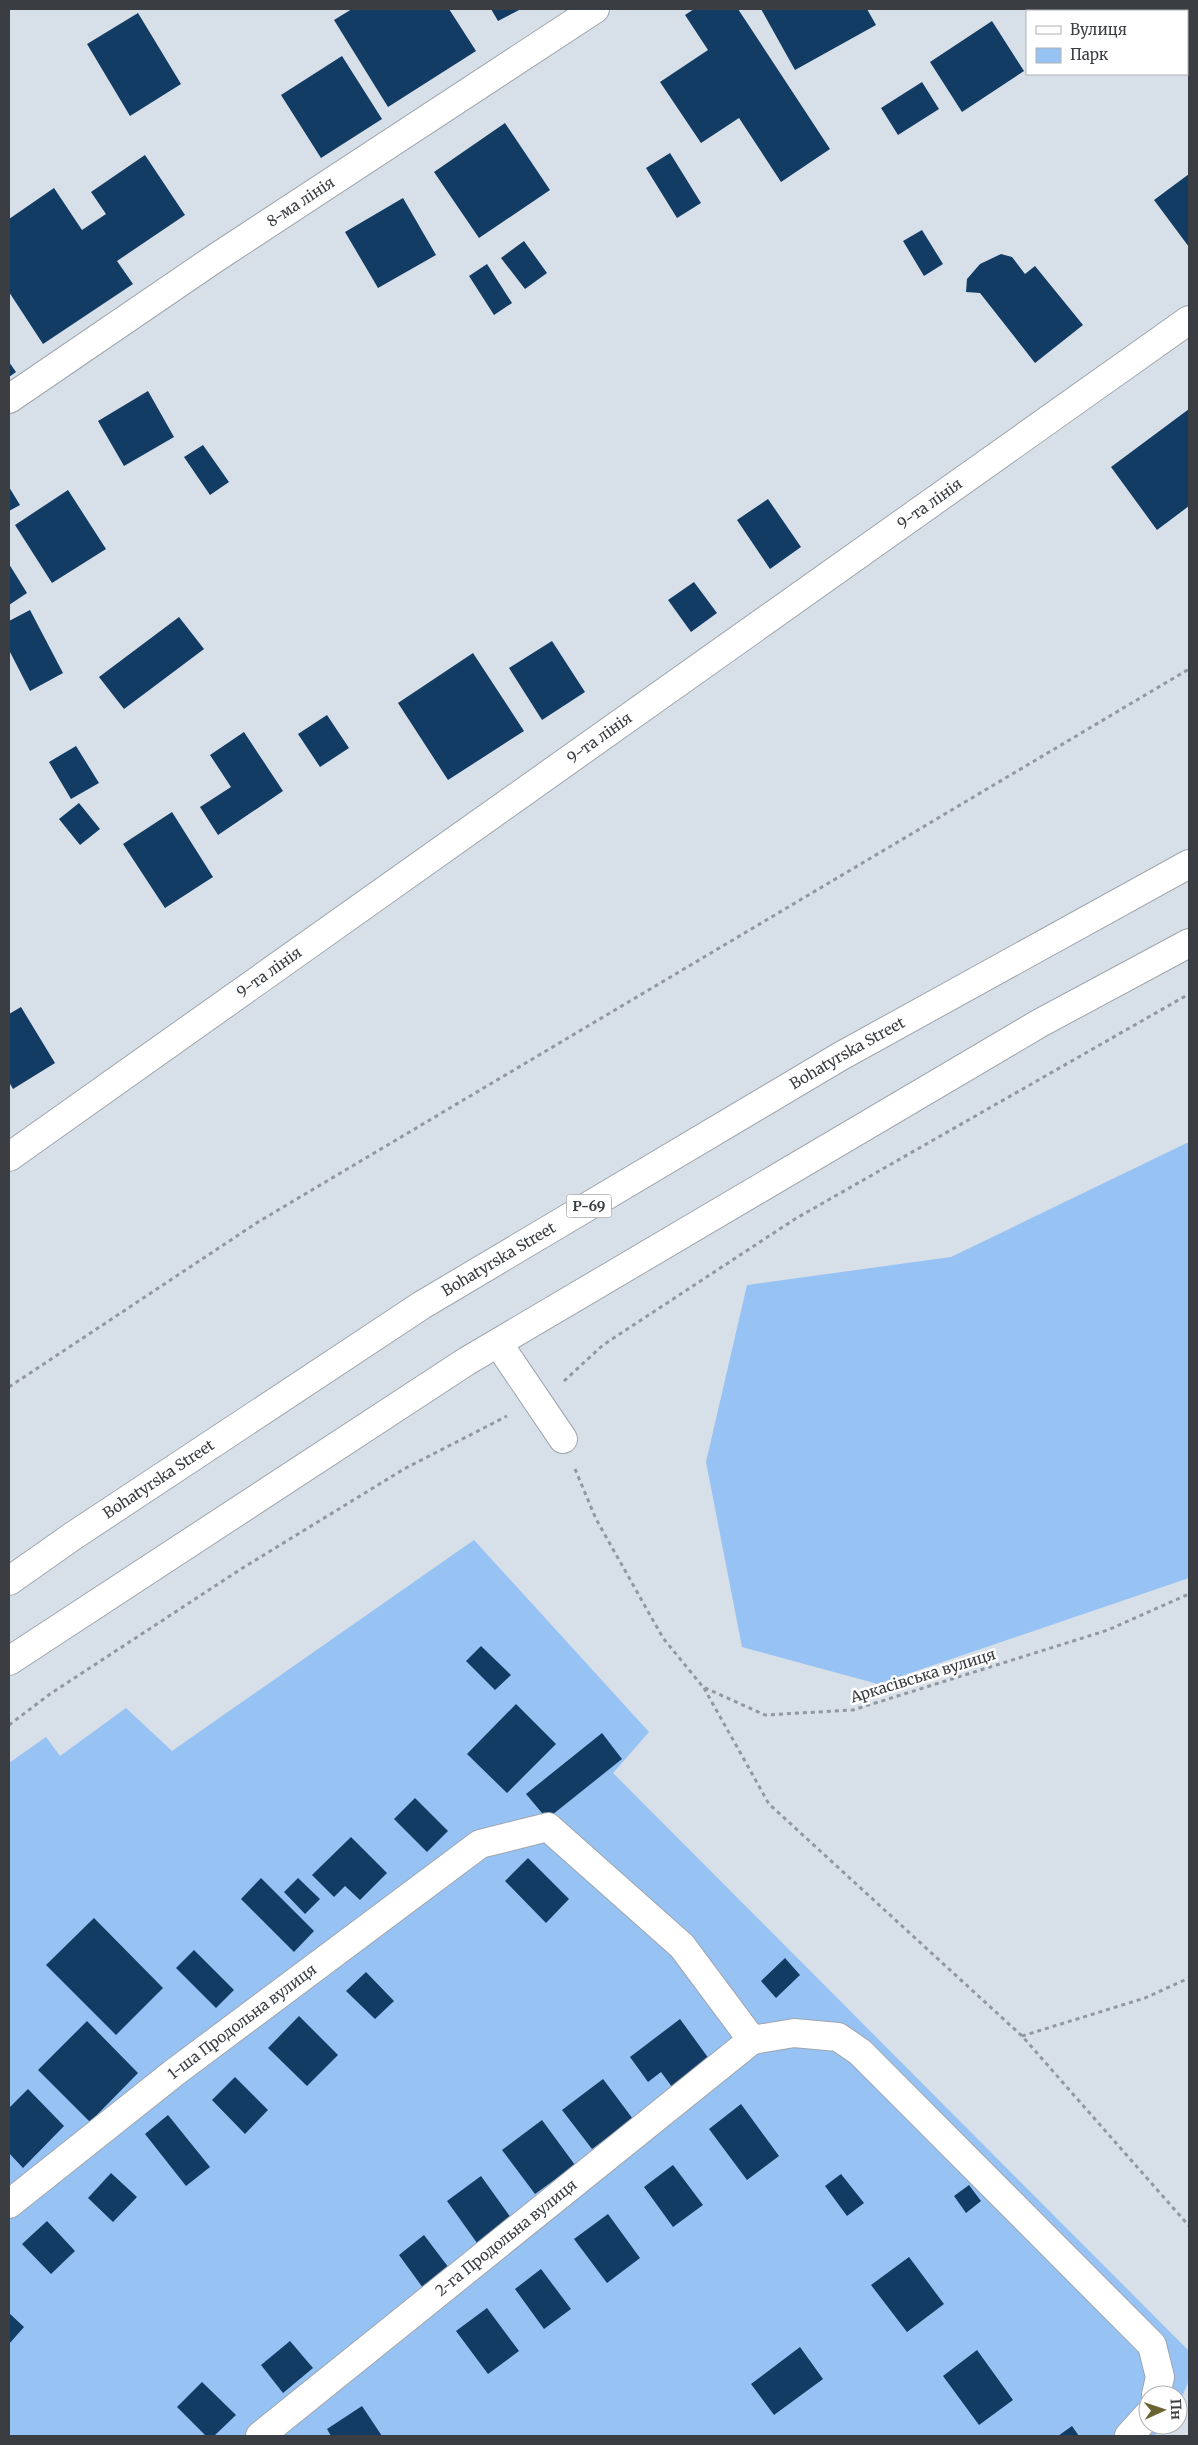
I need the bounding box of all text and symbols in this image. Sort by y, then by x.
legend [1026,10,1188,75]
text: Вулиця [1070,20,1127,39]
text: Парк [1070,45,1109,64]
street label: 8-ма лінія [263,172,338,231]
street label: 9-та лінія [893,474,966,533]
street label: 9-та лінія [563,708,635,767]
street label: 9-та лінія [233,942,305,1002]
street label: Bohatyrska Street [786,1013,908,1093]
road number: Р-69 [566,1194,612,1218]
street label: Bohatyrska Street [438,1218,559,1300]
street label: Bohatyrska Street [99,1435,218,1522]
street label: Аркасівська вулиця [847,1644,998,1707]
street label: 1-ша Продольна вулиця [164,1960,320,2083]
street label: 2-га Продольна вулиця [431,2175,580,2300]
north arrow [1138,2385,1188,2435]
text: Пн [1166,2398,1186,2420]

